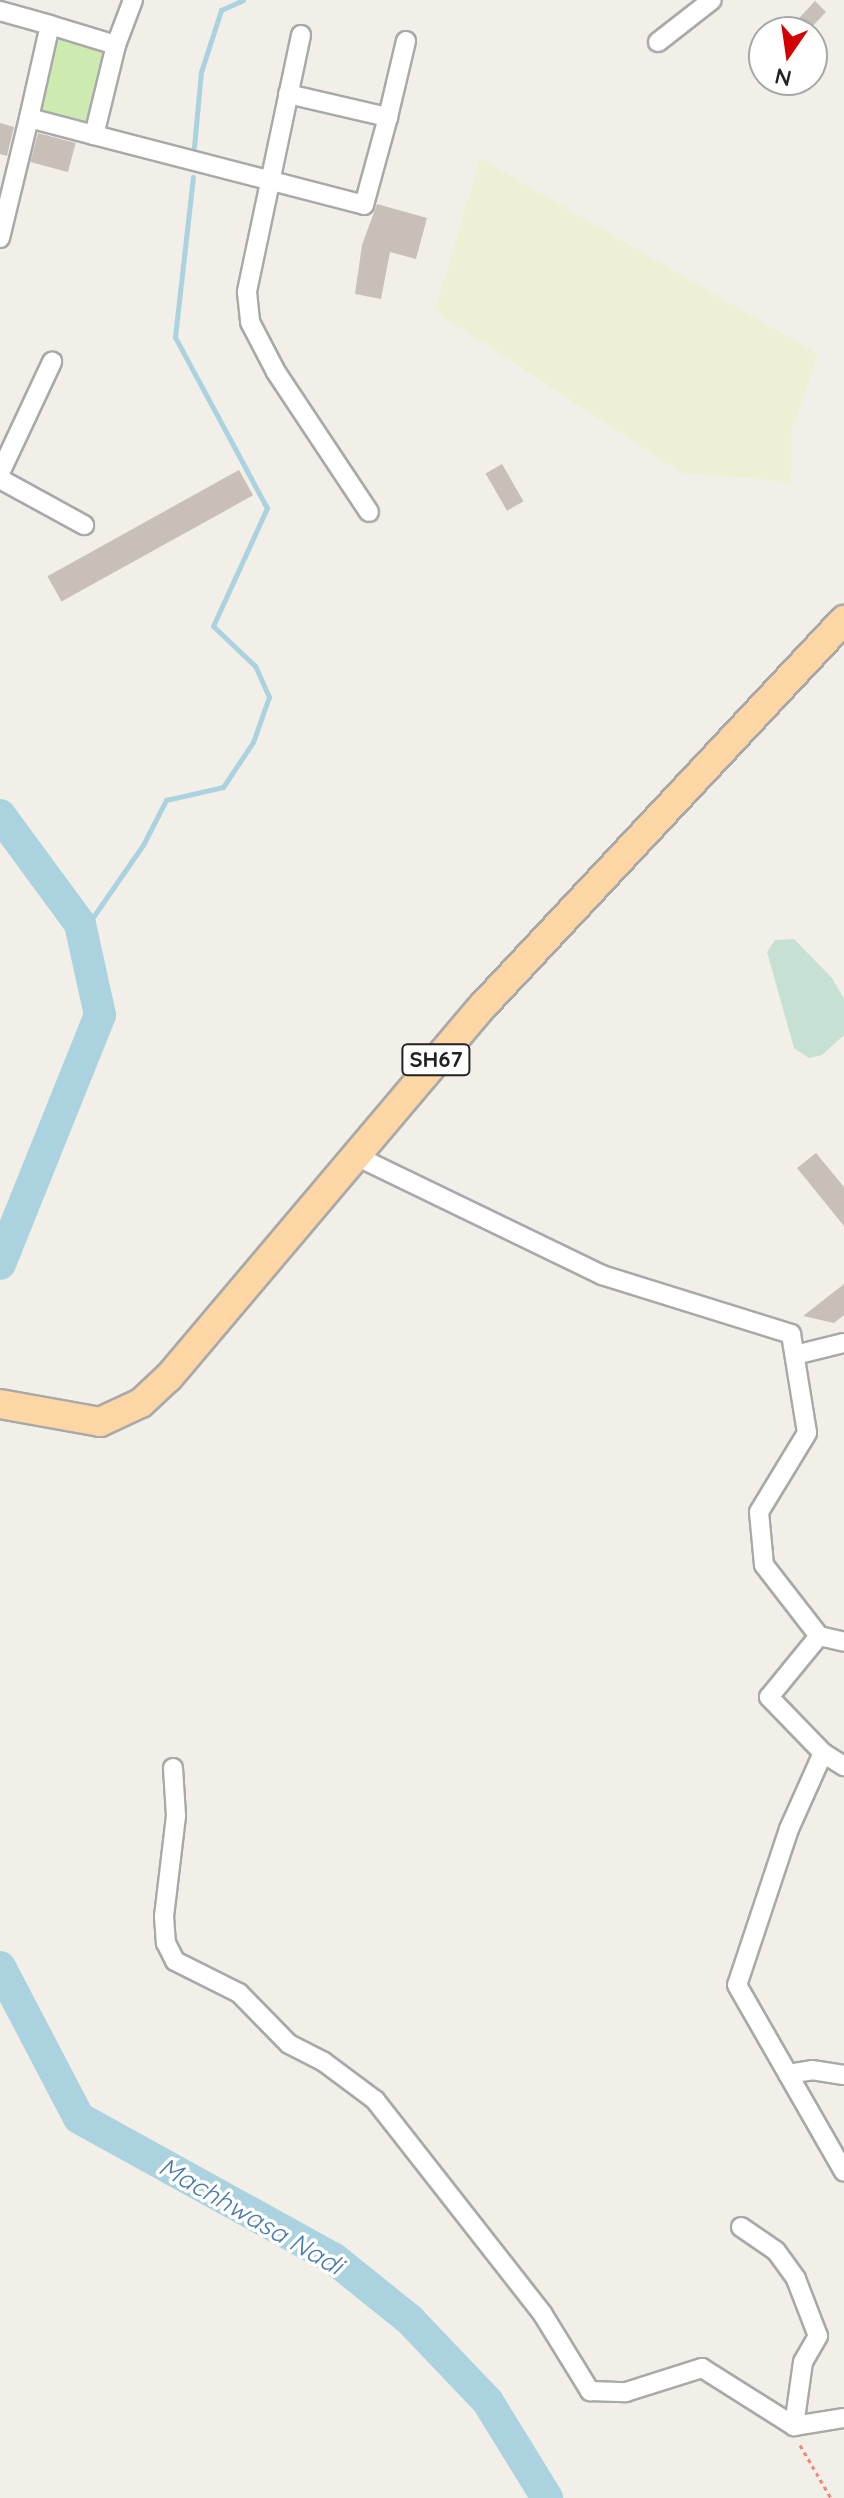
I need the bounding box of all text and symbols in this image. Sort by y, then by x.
north arrow [748,16,828,96]
text: N [772,62,794,93]
road number: SH67 [400,1042,472,1078]
water label: Machhwasa Nadi [154,2151,348,2281]

